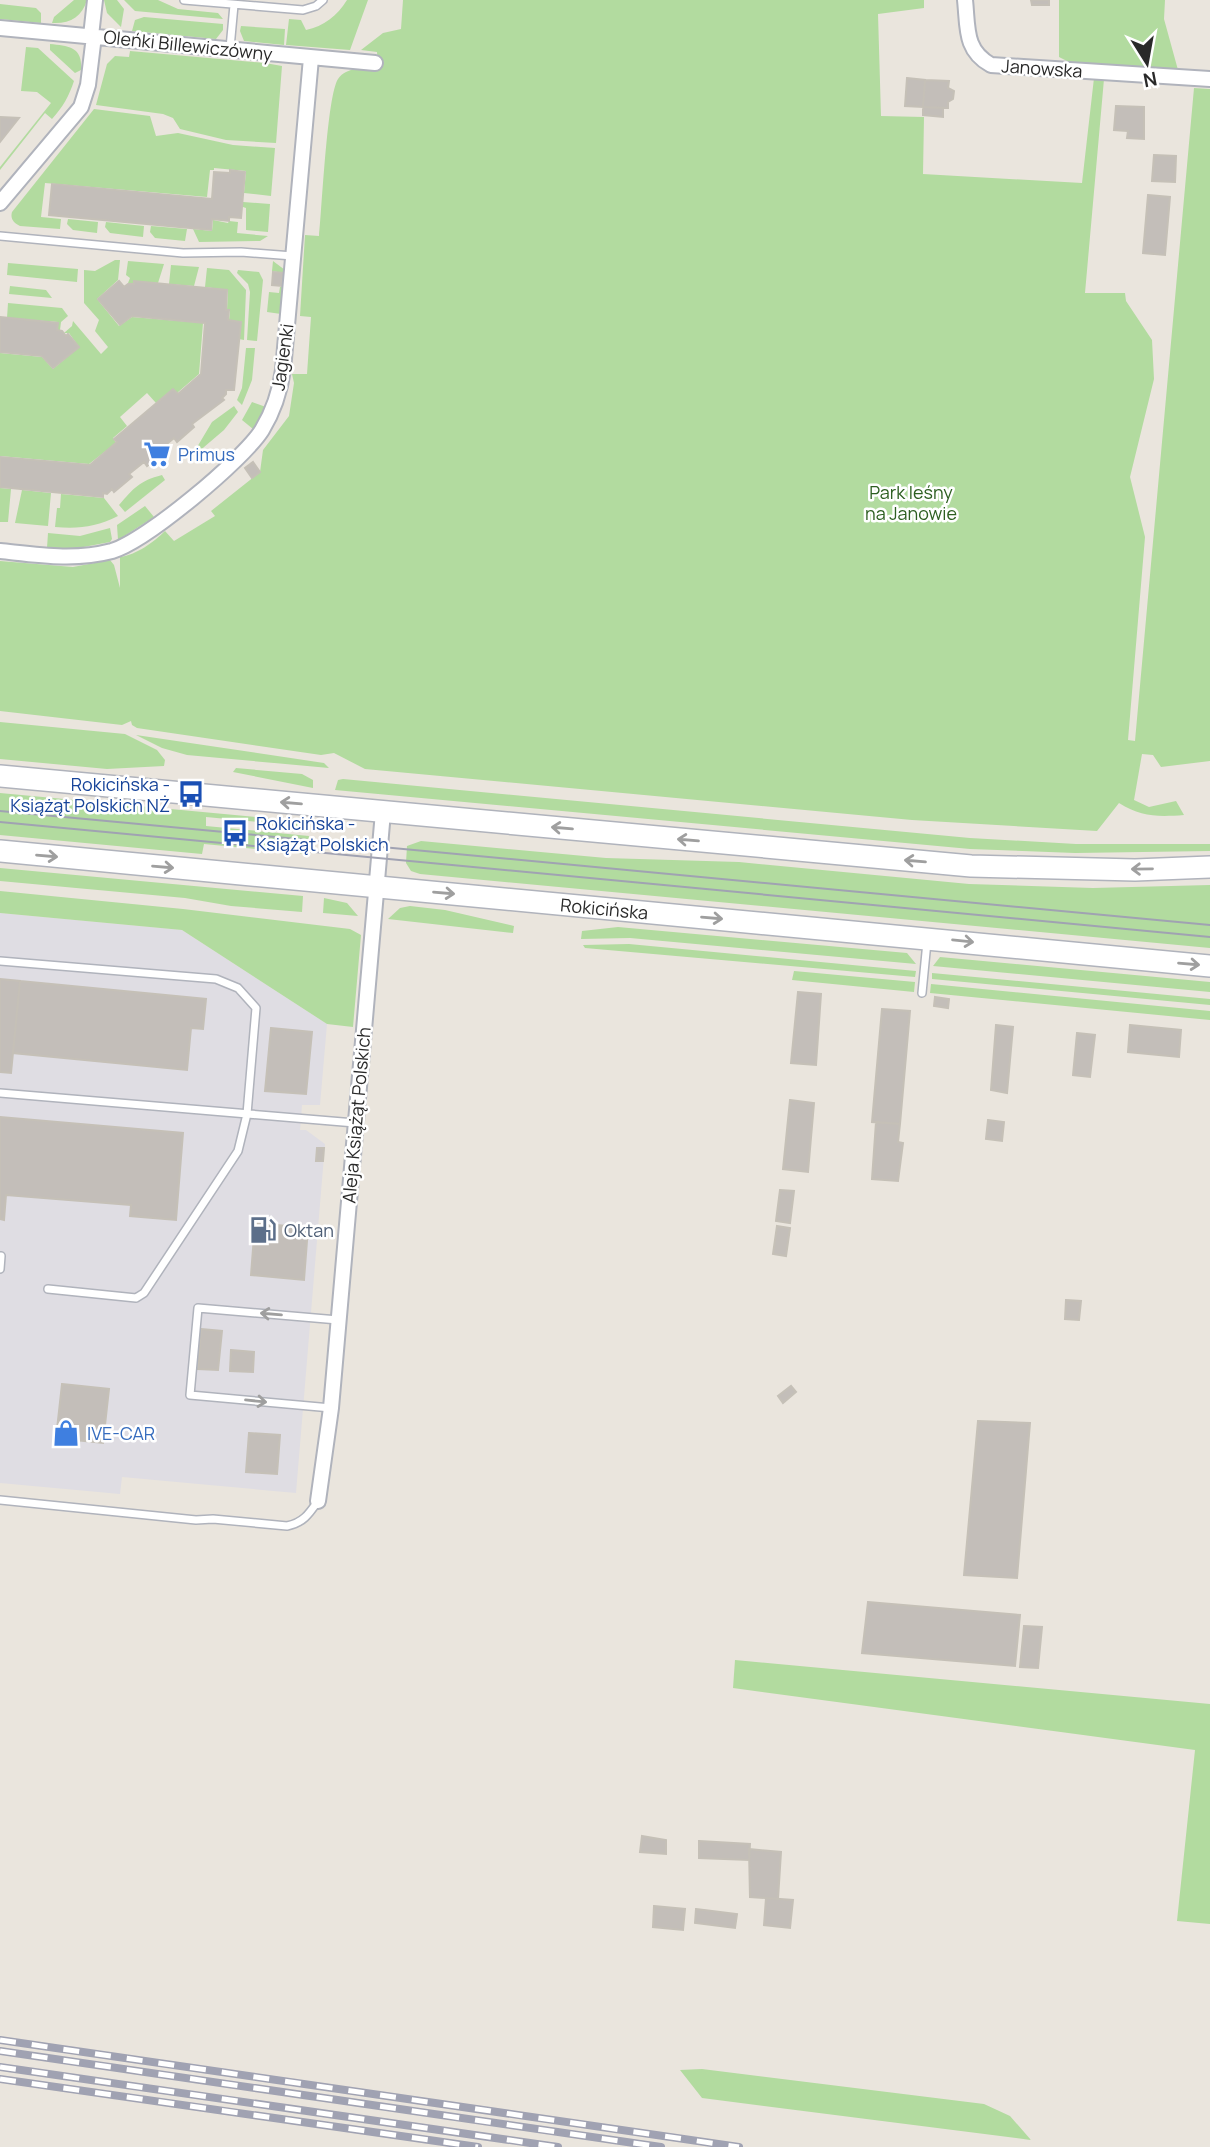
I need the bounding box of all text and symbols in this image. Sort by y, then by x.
street label: Oleńki Billewiczówny [102,24,274,66]
north arrow [1112,28,1182,98]
street label: Janowska [1001,53,1083,83]
text: N [1141,66,1159,94]
street label: Jagienki [265,322,299,392]
supermarket icon: Primus [142,439,172,469]
place label: Primus [178,442,235,466]
park label: Park leśny na Janowie [865,480,957,525]
place label: Rokicińska - Książąt Polskich NŻ [10,772,170,817]
bus stop icon: Rokicińska - Książąt Polskich NŻ [176,779,206,809]
one-way arrow [280,796,302,809]
place label: Rokicińska - Książąt Polskich [256,811,389,856]
bus stop icon: Rokicińska - Książąt Polskich [220,818,250,848]
one-way arrow [551,822,574,835]
one-way arrow [677,833,700,846]
one-way arrow [36,850,58,863]
one-way arrow [904,854,926,867]
one-way arrow [151,860,173,873]
one-way arrow [1131,863,1154,876]
one-way arrow [432,887,455,900]
street label: Rokicińska [559,892,649,925]
one-way arrow [700,912,723,925]
one-way arrow [951,935,974,948]
one-way arrow [1177,958,1200,971]
street label: Aleja Książąt Polskich [336,1026,376,1204]
fuel station icon: Oktan [248,1215,278,1245]
place label: Oktan [284,1218,334,1242]
one-way arrow [260,1307,283,1320]
one-way arrow [245,1395,267,1408]
shop icon: IVE-CAR [51,1418,81,1448]
place label: IVE-CAR [87,1421,155,1445]

